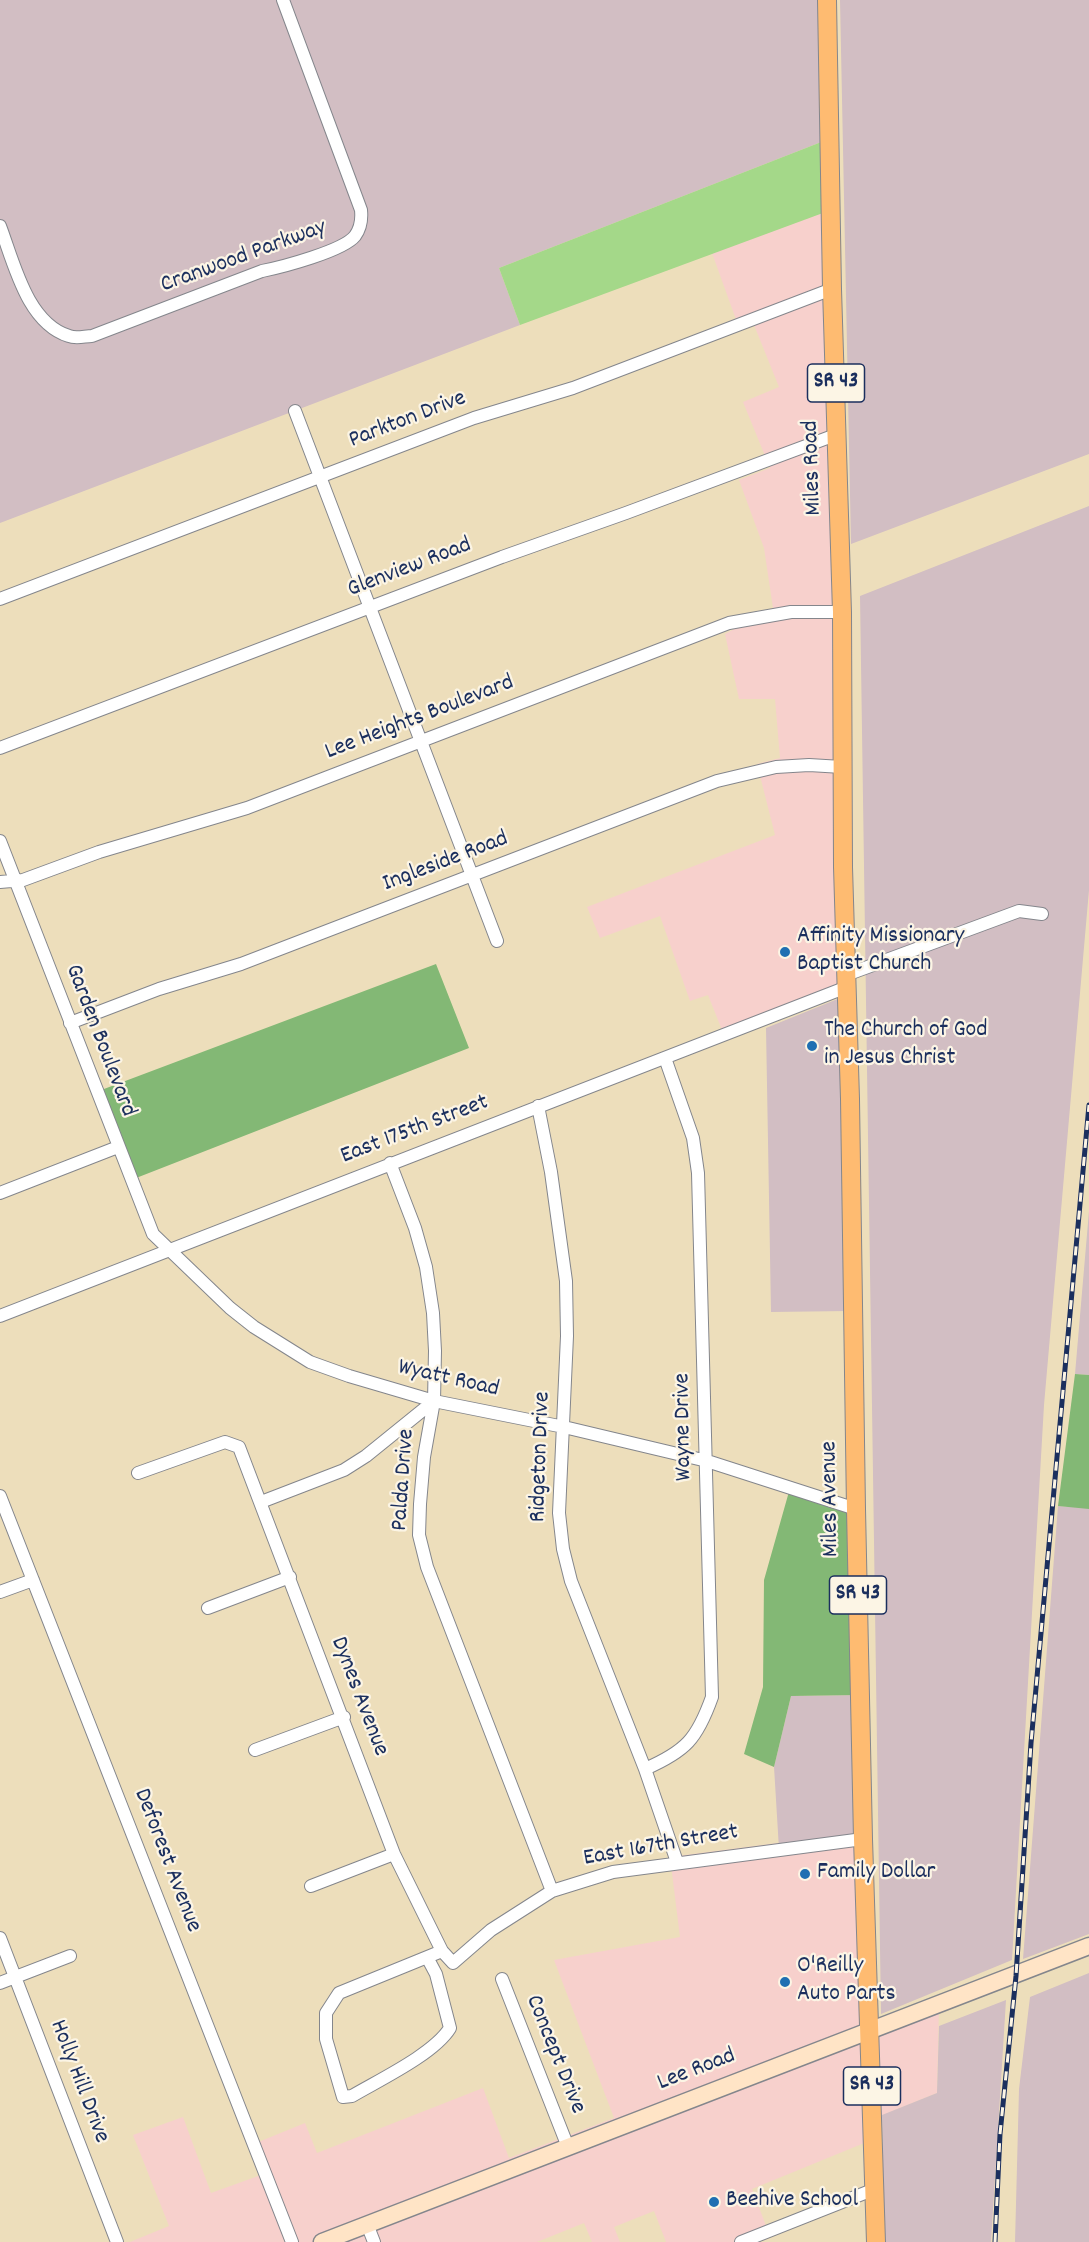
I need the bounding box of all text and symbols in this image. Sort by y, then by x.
street label: Cranwood Parkway [157,215,331,301]
road number: SR 43 [808,364,864,402]
street label: Parkton Drive [345,385,471,457]
street label: Miles Road [798,420,830,516]
street label: Glenview Road [344,532,476,606]
street label: Lee Heights Boulevard [322,670,518,768]
street label: Ingleside Road [379,826,513,900]
place label: Affinity Missionary Baptist Church [797,924,964,980]
marker: Affinity Missionary Baptist Church [778,945,792,959]
street label: Garden Boulevard [57,961,141,1121]
place label: The Church of God in Jesus Christ [824,1018,988,1074]
marker: The Church of God in Jesus Christ [805,1039,819,1053]
street label: East 175th Street [337,1090,493,1172]
street label: Wyatt Road [395,1354,501,1406]
street label: Wayne Drive [670,1373,700,1481]
street label: Ridgeton Drive [525,1391,559,1523]
street label: Palda Drive [387,1428,423,1532]
street label: Miles Avenue [817,1441,847,1557]
road number: SR 43 [830,1576,886,1614]
street label: Dynes Avenue [322,1633,394,1761]
street label: Deforest Avenue [125,1785,207,1937]
street label: East 167th Street [581,1819,741,1875]
place label: Family Dollar [817,1860,935,1888]
marker: Family Dollar [798,1867,812,1881]
place label: O'Reilly Auto Parts [797,1954,895,2010]
marker: O'Reilly Auto Parts [778,1975,792,1989]
street label: Concept Drive [517,1991,591,2119]
street label: Holly Hill Drive [41,2016,115,2148]
street label: Lee Road [654,2043,740,2099]
road number: SR 43 [844,2067,900,2105]
place label: Beehive School [726,2188,858,2216]
marker: Beehive School [707,2195,721,2209]

